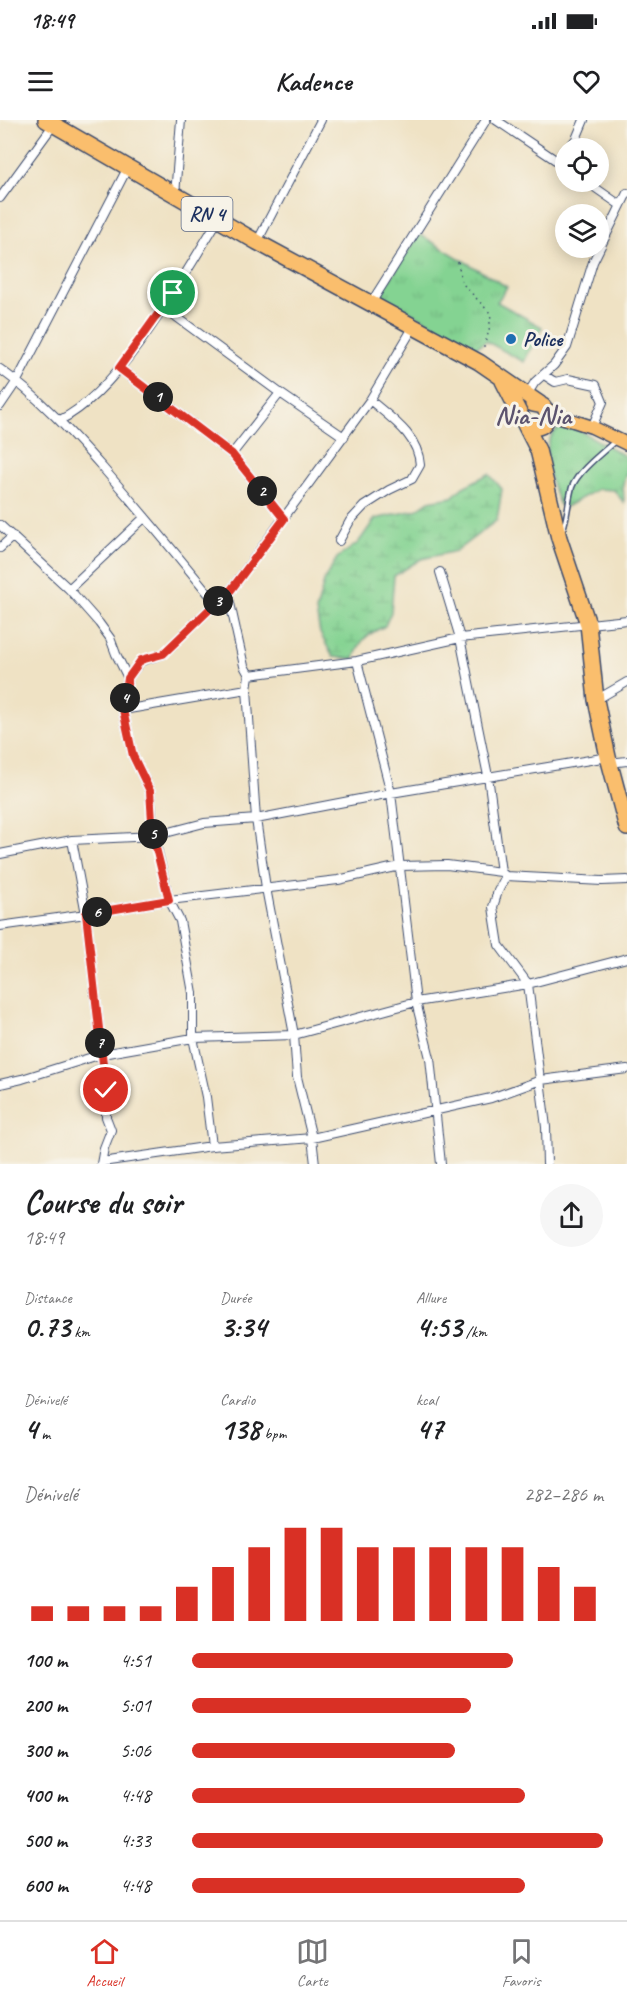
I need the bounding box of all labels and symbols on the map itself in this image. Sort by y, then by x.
road number: RN 4 [182,197,232,231]
pin [147,267,198,318]
place label: Police [523,326,564,352]
marker: Police [504,332,518,346]
pin: 1 [143,382,173,412]
district label: Nia-Nia [495,398,573,432]
pin: 2 [247,476,277,506]
pin: 3 [203,586,233,616]
pin: 4 [110,683,140,713]
pin: 5 [138,819,168,849]
pin: 6 [82,897,112,927]
pin: 7 [85,1028,115,1058]
pin [80,1064,131,1115]

